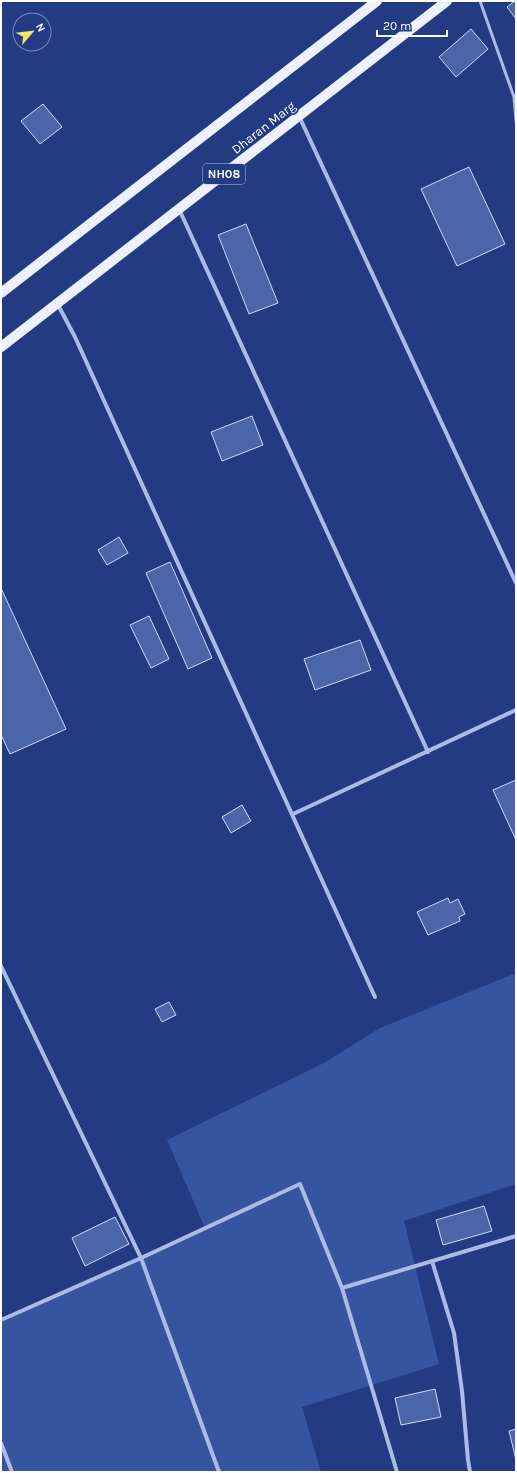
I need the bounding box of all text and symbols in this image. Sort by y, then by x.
north arrow [12,12,52,52]
scale bar [377,12,447,38]
text: 20 m [383,19,411,33]
text: N [33,21,48,34]
street label: Dharan Marg [229,98,299,157]
road number: NH08 [203,164,245,184]

